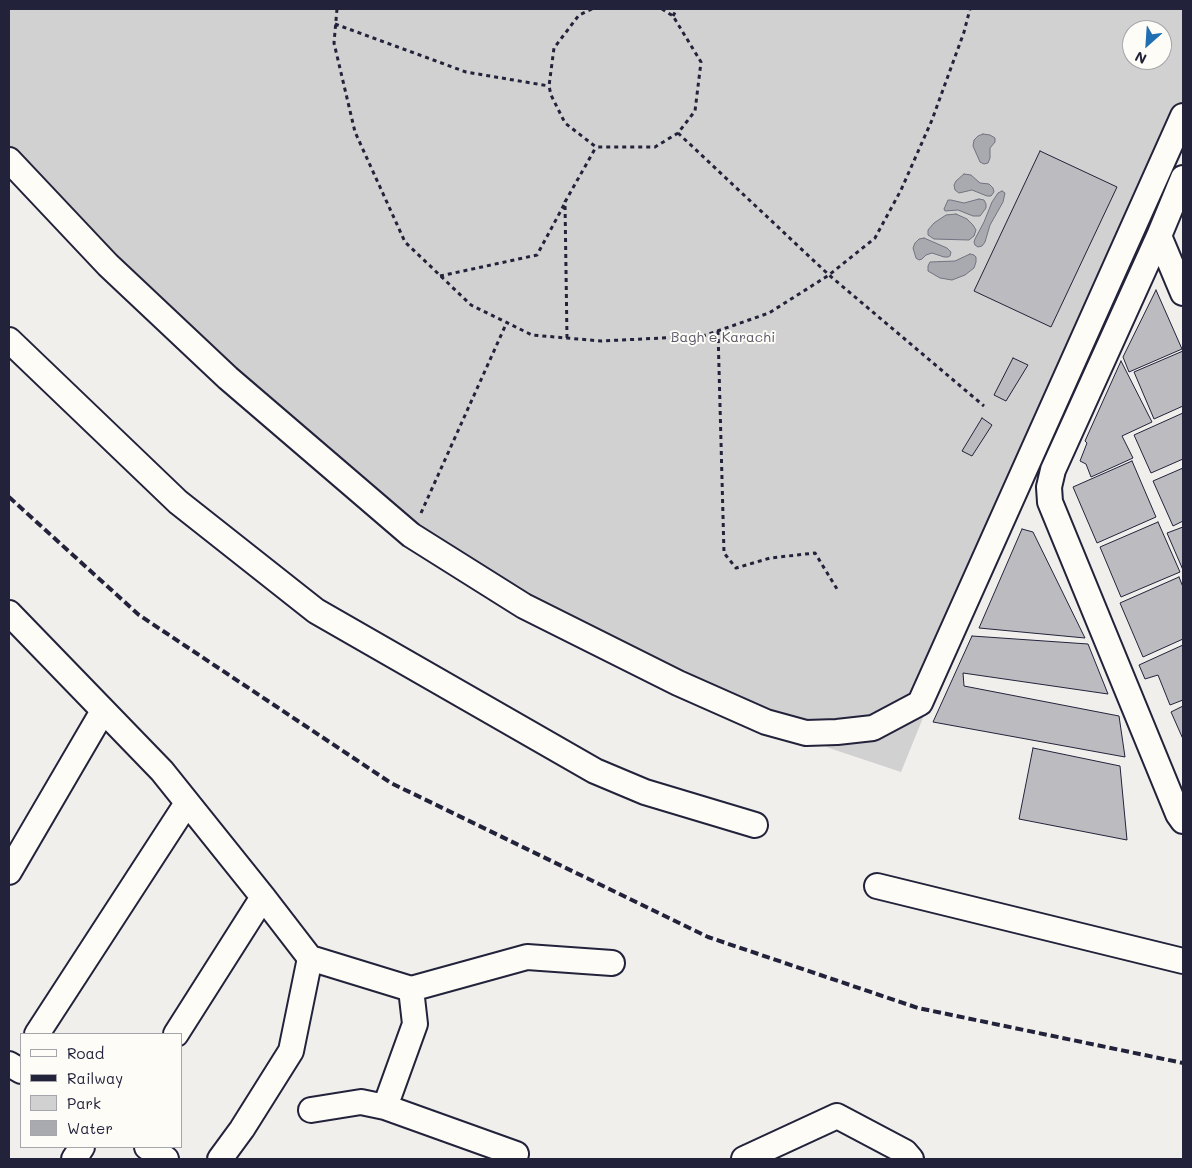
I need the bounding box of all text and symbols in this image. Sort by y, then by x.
north arrow [1122,20,1172,70]
text: N [1132,47,1150,69]
park label: Bagh e Karachi [671,330,775,346]
legend [20,1033,182,1148]
text: Road [67,1043,104,1063]
text: Railway [67,1068,123,1088]
text: Park [67,1093,101,1113]
text: Water [67,1118,113,1138]

